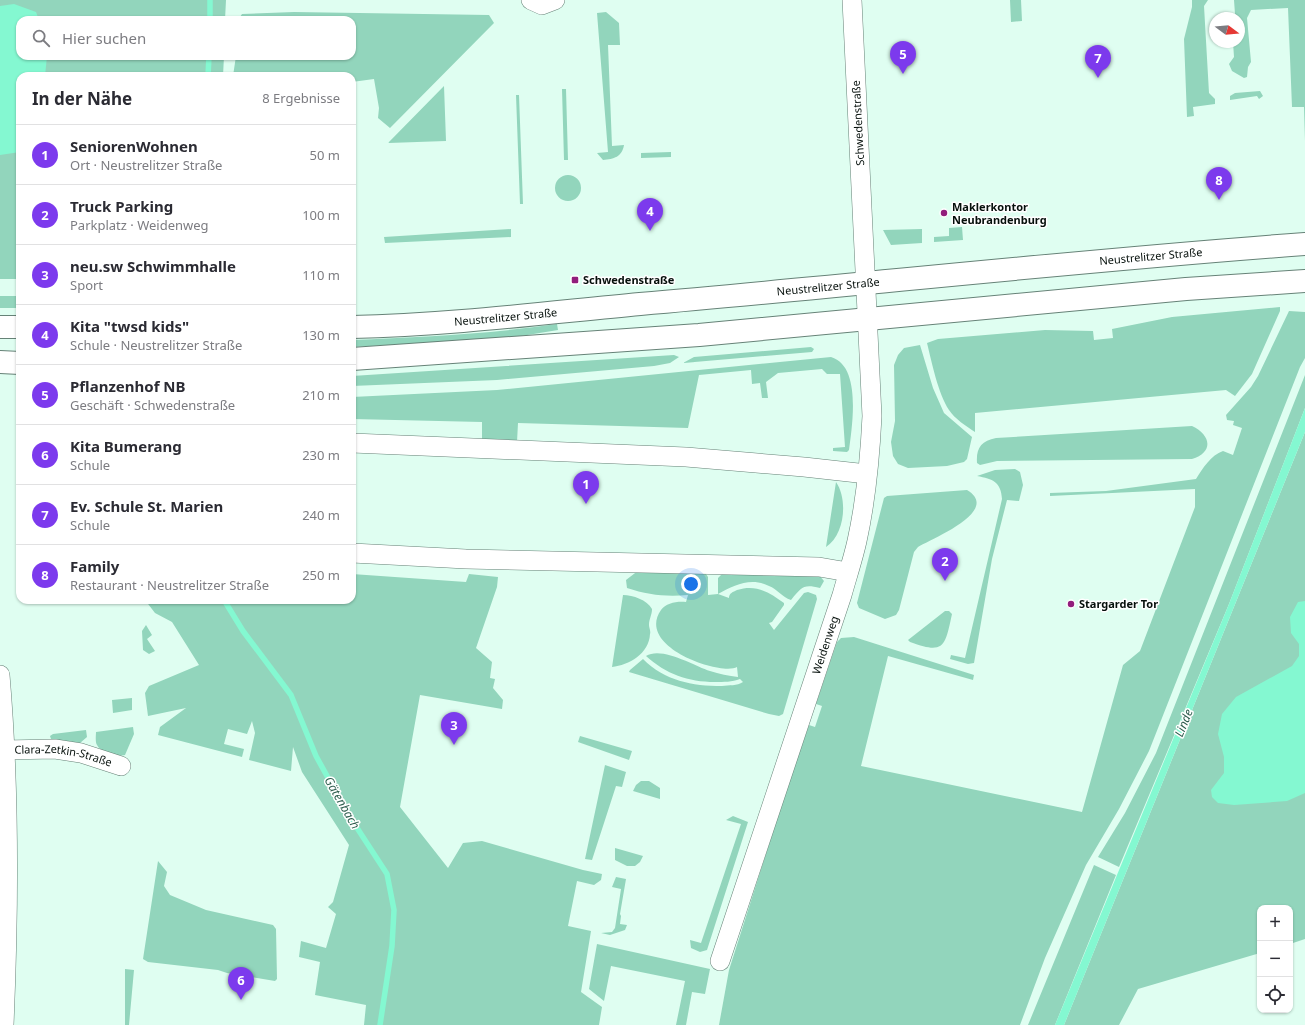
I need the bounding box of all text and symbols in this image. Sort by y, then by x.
north arrow [1209,12,1245,48]
search box [16,16,356,60]
icon: search [30,27,52,49]
text: Hier suchen [62,28,146,48]
pin: 5 [890,41,916,74]
pin: 7 [1085,45,1111,78]
street label: Schwedenstraße [848,80,867,166]
text: In der Nähe [32,87,132,110]
text: 8 Ergebnisse [262,89,340,107]
text: SeniorenWohnen [70,136,198,156]
text: 1 [41,146,49,164]
text: 50 m [310,146,340,164]
text: Ort · Neustrelitzer Straße [70,156,222,174]
pin: 8 [1206,167,1232,200]
text: Truck Parking [70,196,173,216]
pin: 4 [637,198,663,231]
place label: Maklerkontor Neubrandenburg [952,199,1047,227]
text: 2 [41,206,49,224]
text: 100 m [302,206,340,224]
marker: Maklerkontor Neubrandenburg [939,208,949,218]
text: Parkplatz · Weidenweg [70,216,209,234]
street label: Neustrelitzer Straße [1099,244,1203,268]
text: neu.sw Schwimmhalle [70,256,236,276]
text: 3 [41,266,49,284]
text: 110 m [302,266,340,284]
place label: Schwedenstraße [583,272,675,287]
street label: Neustrelitzer Straße [776,274,880,299]
marker: Schwedenstraße [570,275,580,285]
text: Sport [70,276,103,294]
street label: Neustrelitzer Straße [453,304,558,329]
text: Kita "twsd kids" [70,316,189,336]
text: 4 [41,326,49,344]
text: 130 m [302,326,340,344]
text: Schule · Neustrelitzer Straße [70,336,242,354]
text: Pflanzenhof NB [70,376,186,396]
text: 5 [41,386,49,404]
text: 210 m [302,386,340,404]
text: Geschäft · Schwedenstraße [70,396,235,414]
text: Kita Bumerang [70,436,182,456]
text: 6 [41,446,49,464]
text: 230 m [302,446,340,464]
text: Schule [70,456,110,474]
pin: 1 [573,471,599,504]
text: Ev. Schule St. Marien [70,496,223,516]
text: 7 [41,506,49,524]
text: 240 m [302,506,340,524]
text: Schule [70,516,110,534]
pin: 2 [932,548,958,581]
text: Family [70,556,119,576]
text: 8 [41,566,49,584]
text: 250 m [302,566,340,584]
your location [681,574,701,594]
text: Restaurant · Neustrelitzer Straße [70,576,269,594]
place label: Stargarder Tor [1079,596,1158,611]
marker: Stargarder Tor [1066,599,1076,609]
street label: Weidenweg [808,614,842,676]
water label: Linde [1170,706,1197,739]
pin: 3 [441,712,467,745]
street label: Clara-Zetkin-Straße [14,741,114,770]
water label: Gätenbach [321,773,364,832]
map controls [1257,905,1293,1013]
button: + [1257,905,1293,941]
button: − [1257,941,1293,977]
pin: 6 [228,967,254,1000]
button: locate [1257,977,1293,1013]

